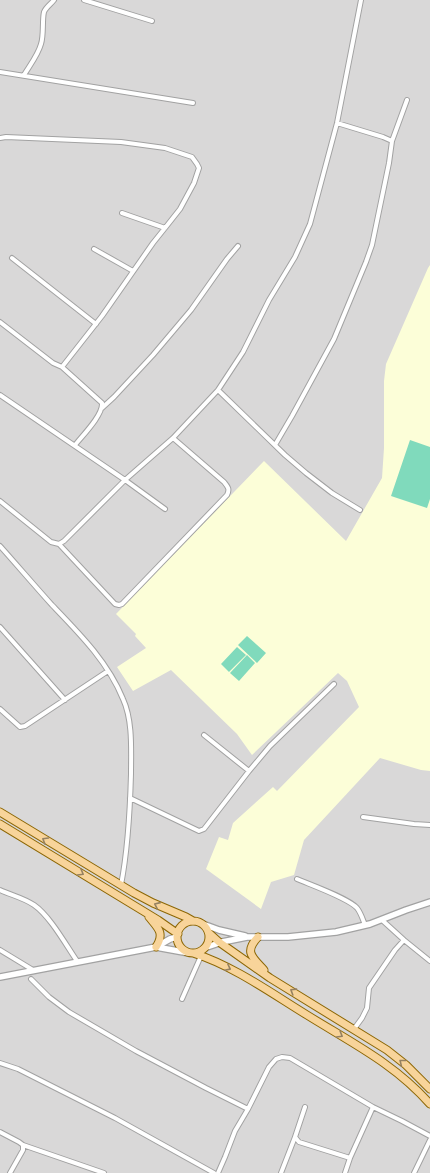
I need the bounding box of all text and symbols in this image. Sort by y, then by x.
one-way arrow [42,837,49,845]
one-way arrow [77,869,84,876]
one-way arrow [154,902,162,910]
one-way arrow [224,964,232,971]
one-way arrow [290,989,297,996]
one-way arrow [336,1030,343,1038]
one-way arrow [399,1060,406,1067]

